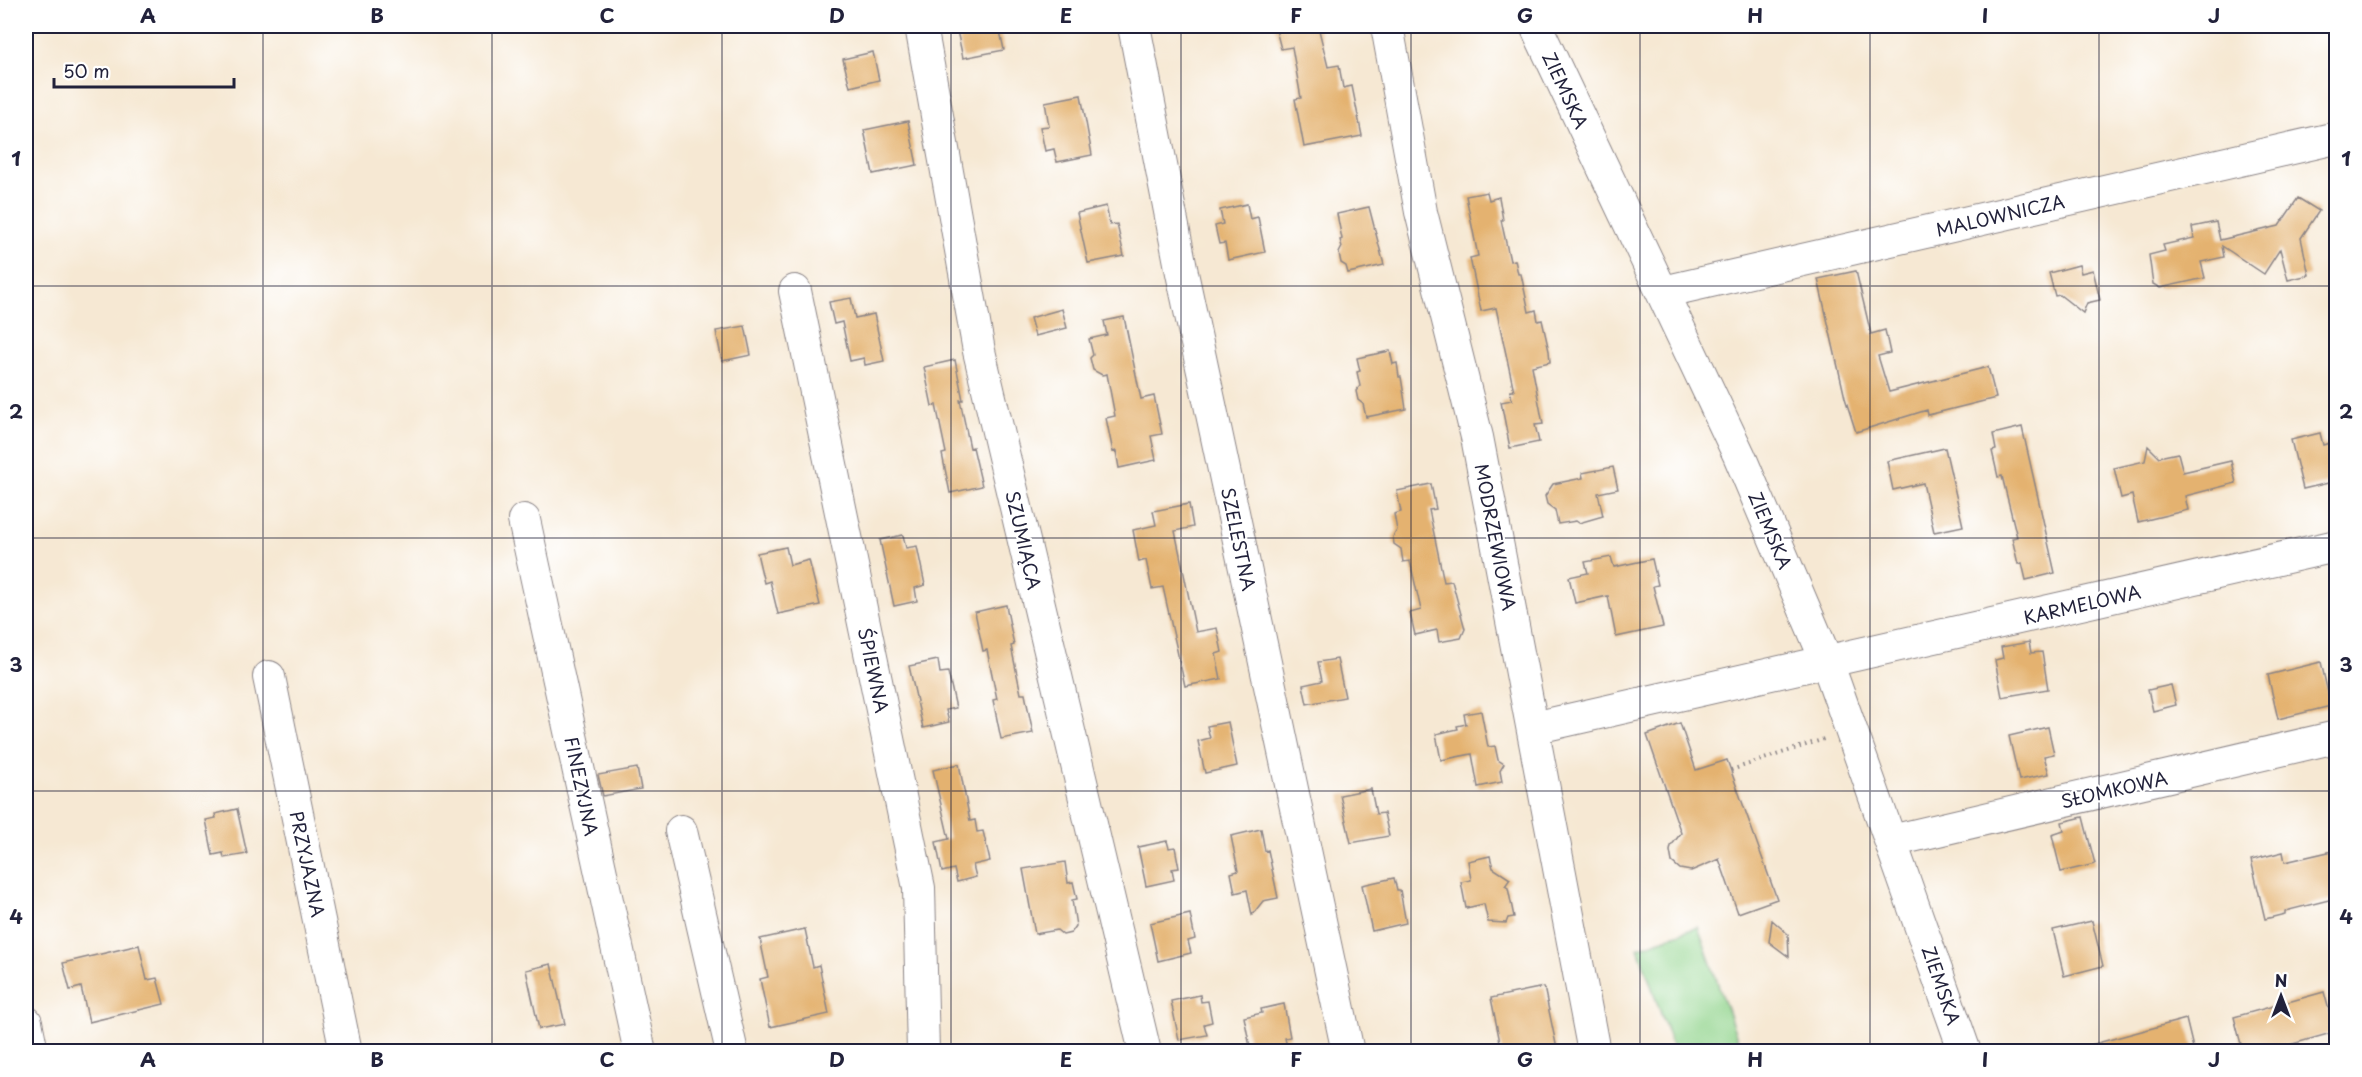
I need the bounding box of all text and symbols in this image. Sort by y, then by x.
text: A [140,0,156,30]
text: B [370,0,384,30]
text: C [599,0,615,30]
text: D [829,0,845,30]
text: E [1060,0,1072,30]
text: F [1290,0,1302,30]
text: G [1517,0,1533,30]
text: H [1747,0,1763,30]
text: I [1982,0,1988,30]
text: J [2208,0,2220,30]
street label: ZIEMSKA [1536,47,1596,133]
scale bar [54,51,234,89]
text: 50 m [63,57,110,84]
text: 1 [11,143,21,173]
text: 1 [2341,143,2351,173]
street label: MALOWNICZA [1933,187,2067,243]
text: 2 [9,396,23,426]
text: 2 [2339,396,2353,426]
street label: MODRZEWIOWA [1469,461,1523,613]
street label: SZELESTNA [1215,485,1263,593]
street label: ZIEMSKA [1743,487,1799,573]
street label: SZUMIĄCA [999,488,1049,593]
street label: KARMELOWA [2021,577,2144,631]
street label: ŚPIEWNA [852,625,896,715]
text: 3 [9,649,23,679]
text: 3 [2339,649,2353,679]
street label: FINEZYJNA [558,734,606,838]
street label: SŁOMKOWA [2058,764,2170,814]
street label: PRZYJAZNA [284,808,332,920]
text: 4 [9,901,23,931]
text: 4 [2339,901,2353,931]
street label: ZIEMSKA [1916,942,1968,1028]
north arrow [2251,966,2311,1026]
text: N [2275,968,2287,992]
text: A [140,1044,156,1074]
text: B [370,1044,384,1074]
text: C [599,1044,615,1074]
text: D [829,1044,845,1074]
text: E [1060,1044,1072,1074]
text: F [1290,1044,1302,1074]
text: G [1517,1044,1533,1074]
text: H [1747,1044,1763,1074]
text: I [1982,1044,1988,1074]
text: J [2208,1044,2220,1074]

